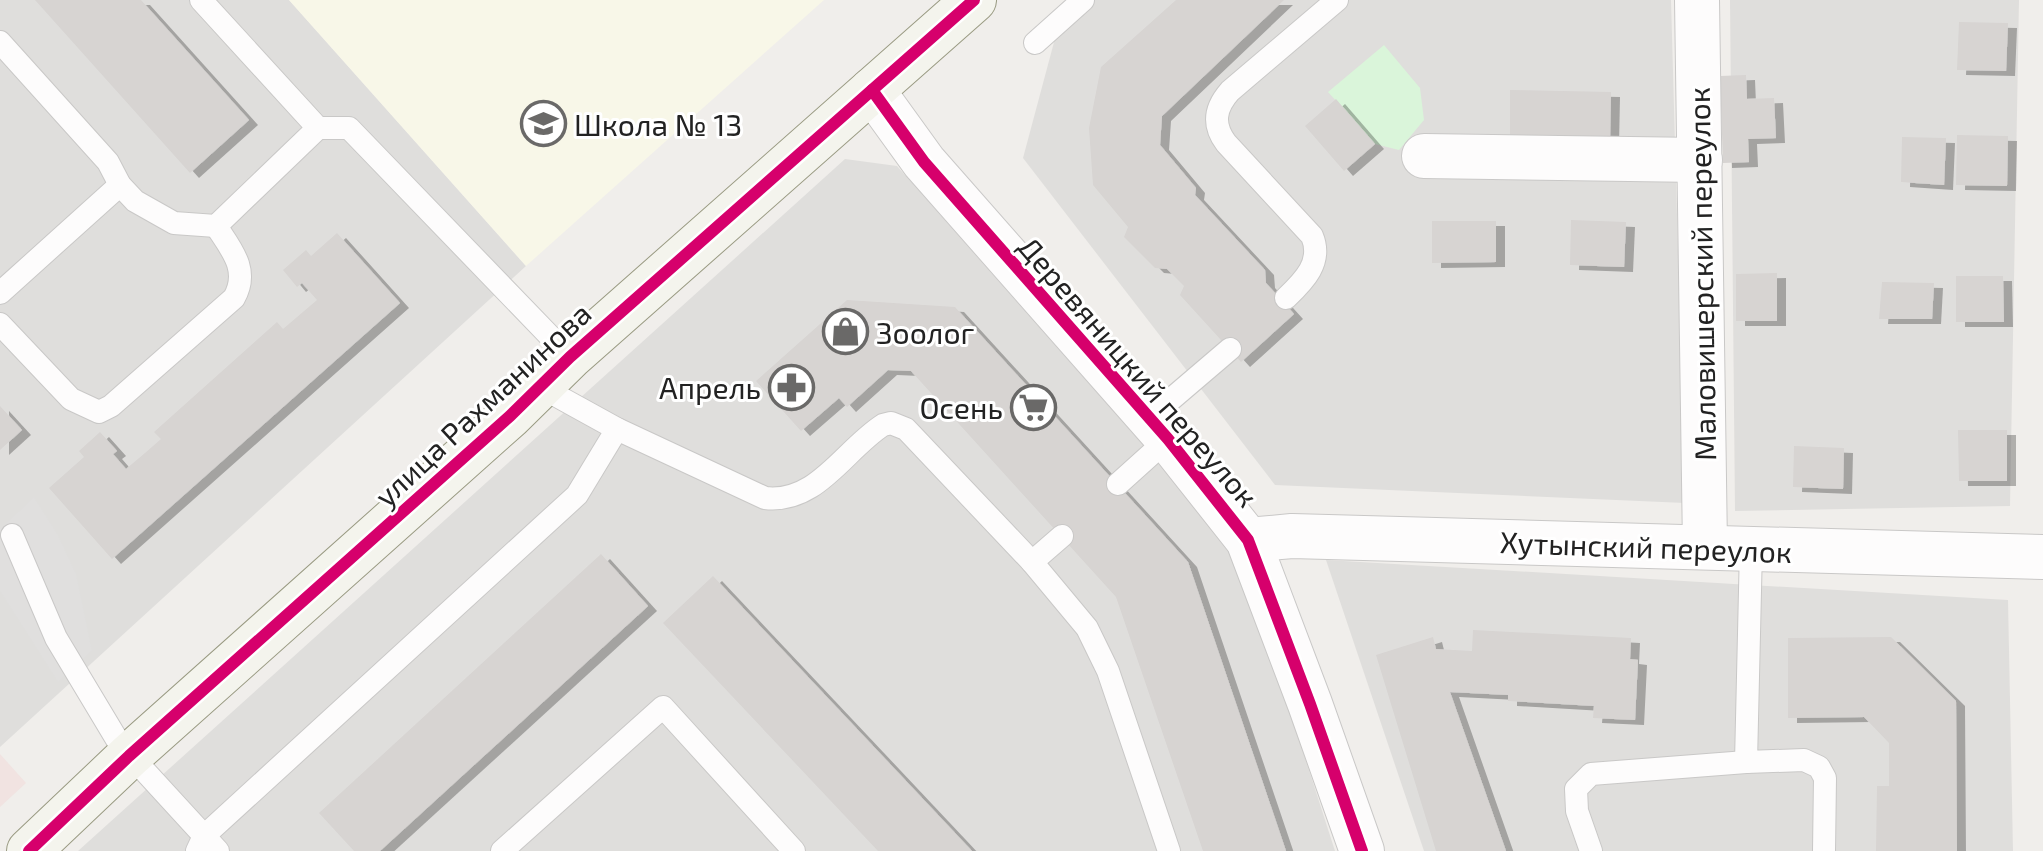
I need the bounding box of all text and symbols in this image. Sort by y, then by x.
street label: Маловишерский переулок [1680,87,1723,461]
school or university icon: Школа № 13 [519,100,567,148]
place label: Школа № 13 [574,106,742,142]
street label: Деревяницкий переулок [1011,228,1266,514]
street label: улица Рахманинова [366,294,598,514]
shop icon: Зоолог [821,308,869,356]
place label: Зоолог [876,314,975,350]
pharmacy icon: Апрель [768,363,816,411]
place label: Апрель [659,369,761,405]
supermarket icon: Осень [1010,383,1058,431]
place label: Осень [919,389,1003,425]
street label: Хутынский переулок [1499,523,1793,570]

